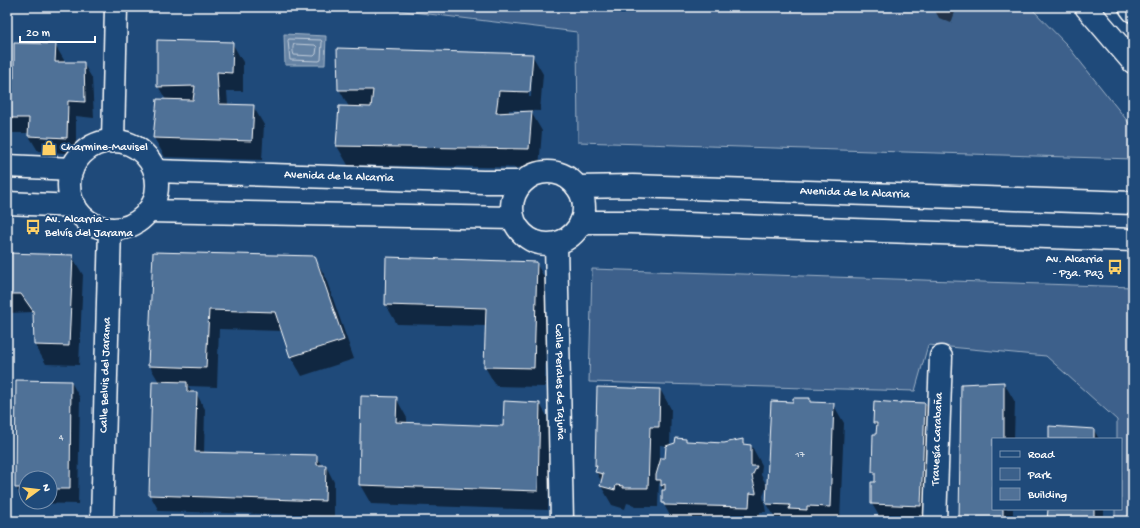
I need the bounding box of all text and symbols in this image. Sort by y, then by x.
scale bar [20,18,95,44]
text: 20 m [26,27,51,41]
shop icon: Charmine-Mavisel [40,139,58,157]
place label: Charmine-Mavisel [61,141,148,155]
street label: Avenida de la Alcarria [284,168,394,186]
street label: Avenida de la Alcarria [800,185,910,202]
place label: Av. Alcarria - Belvís del Jarama [44,213,133,241]
bus stop icon: Av. Alcarria - Belvís del Jarama [24,218,42,236]
place label: Av. Alcarria - Pza. Paz [1046,253,1104,281]
bus stop icon: Av. Alcarria - Pza. Paz [1106,258,1124,276]
street label: Calle Belvis del Jarama [97,317,115,433]
street label: Calle Perales de Tajuña [551,324,567,441]
street label: Travesía Carabaña [929,392,947,487]
house number: 4 [59,432,64,444]
legend [992,438,1122,510]
house number: 17 [794,449,805,461]
text: Road [1028,449,1055,463]
text: Park [1027,469,1053,483]
north arrow [18,470,58,510]
text: N [39,483,52,493]
text: Building [1027,489,1067,503]

